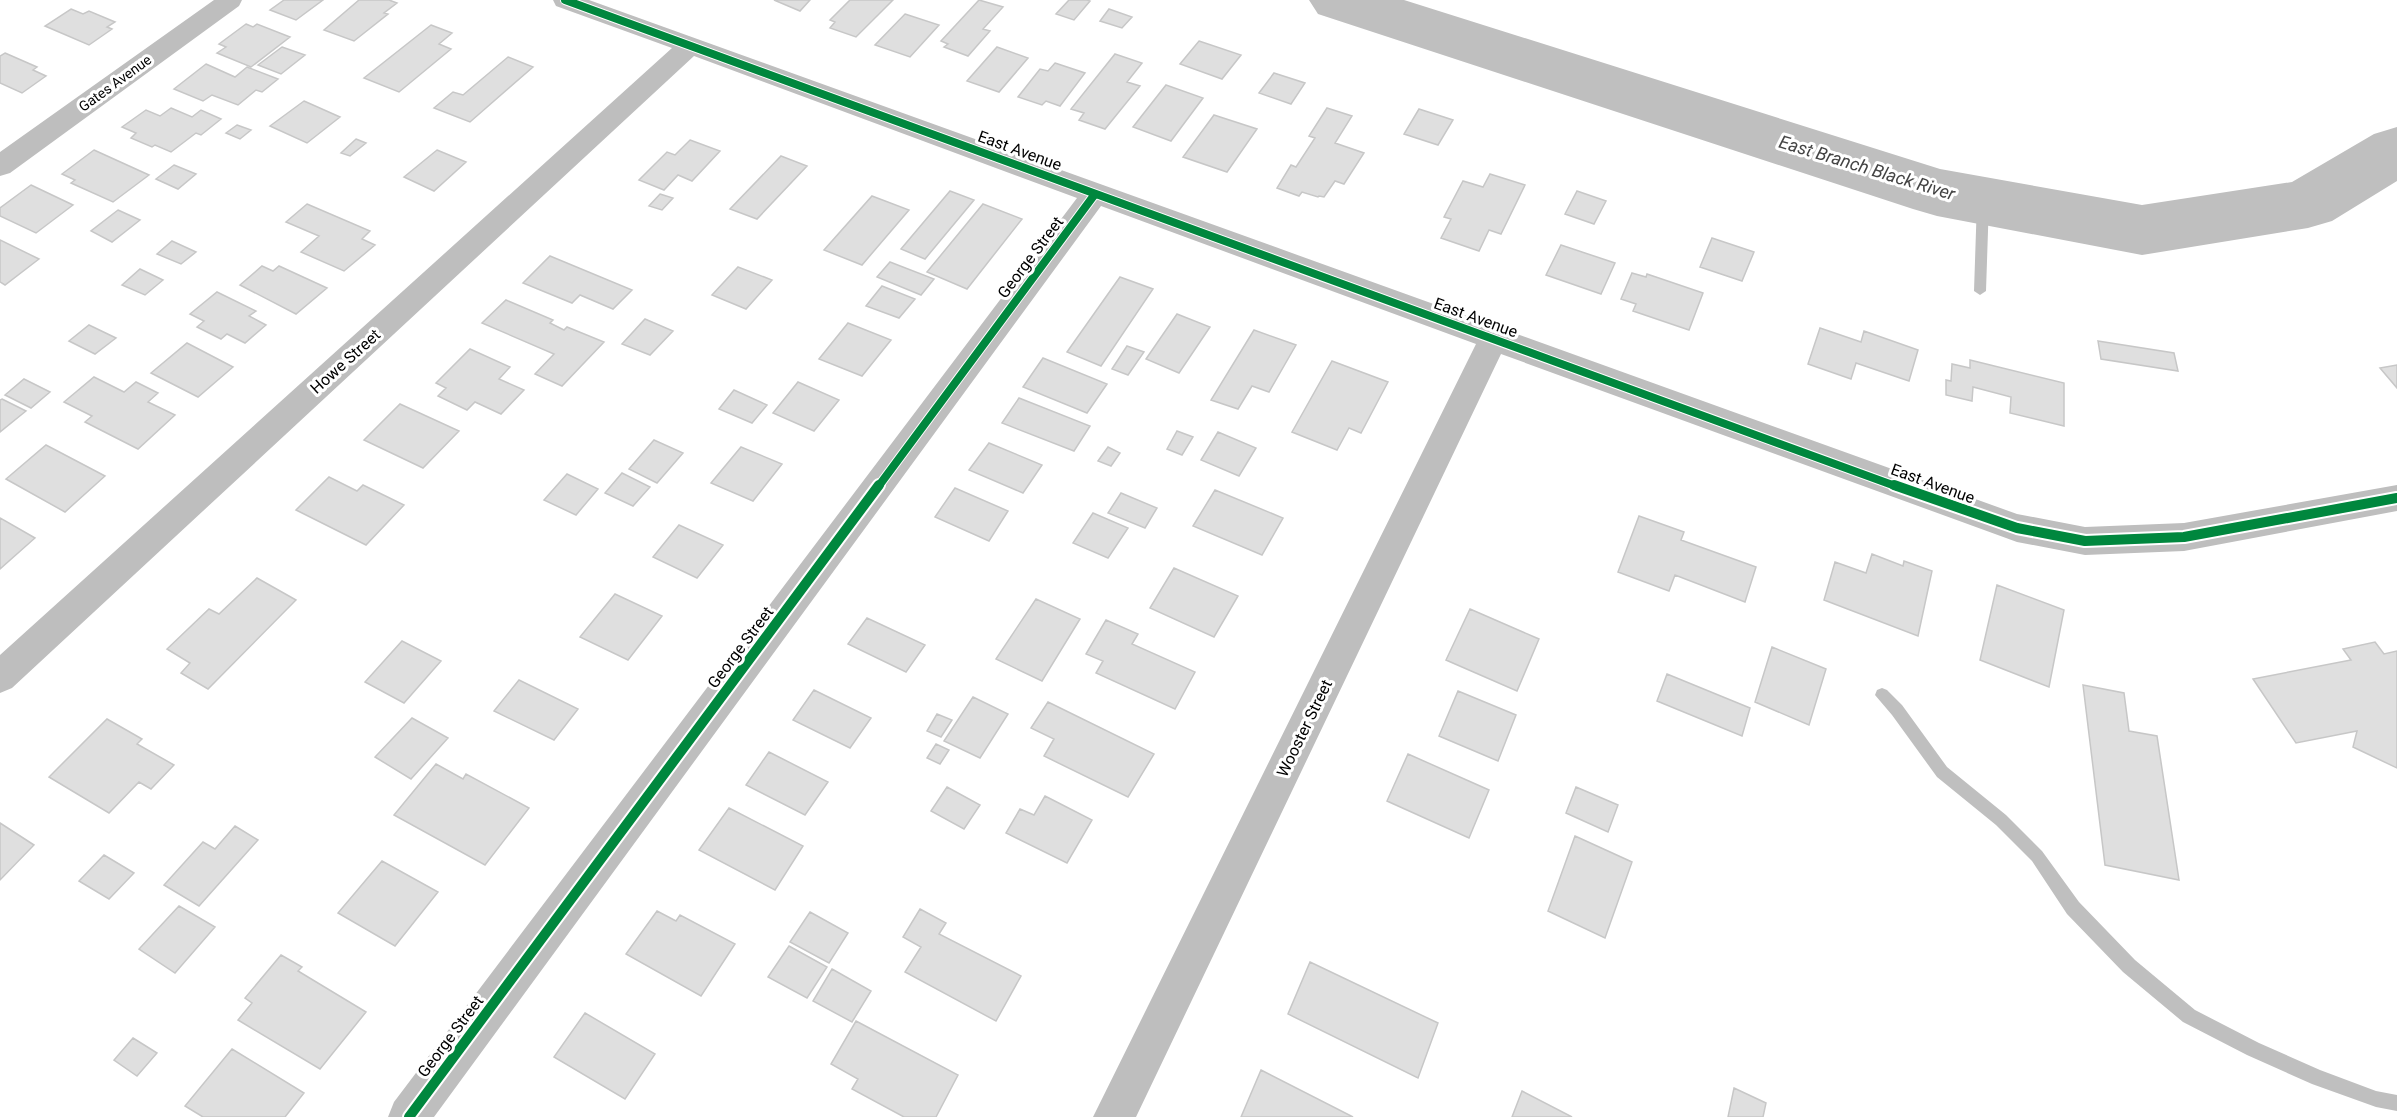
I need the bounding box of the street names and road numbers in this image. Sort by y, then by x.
street label: Gates Avenue [76,51,154,115]
street label: East Avenue [975,127,1064,174]
street label: George Street [993,213,1067,302]
street label: East Avenue [1431,294,1520,341]
street label: Howe Street [307,325,384,398]
street label: East Avenue [1888,460,1977,507]
street label: George Street [703,603,777,692]
street label: Wooster Street [1273,677,1336,780]
street label: George Street [413,992,487,1081]

